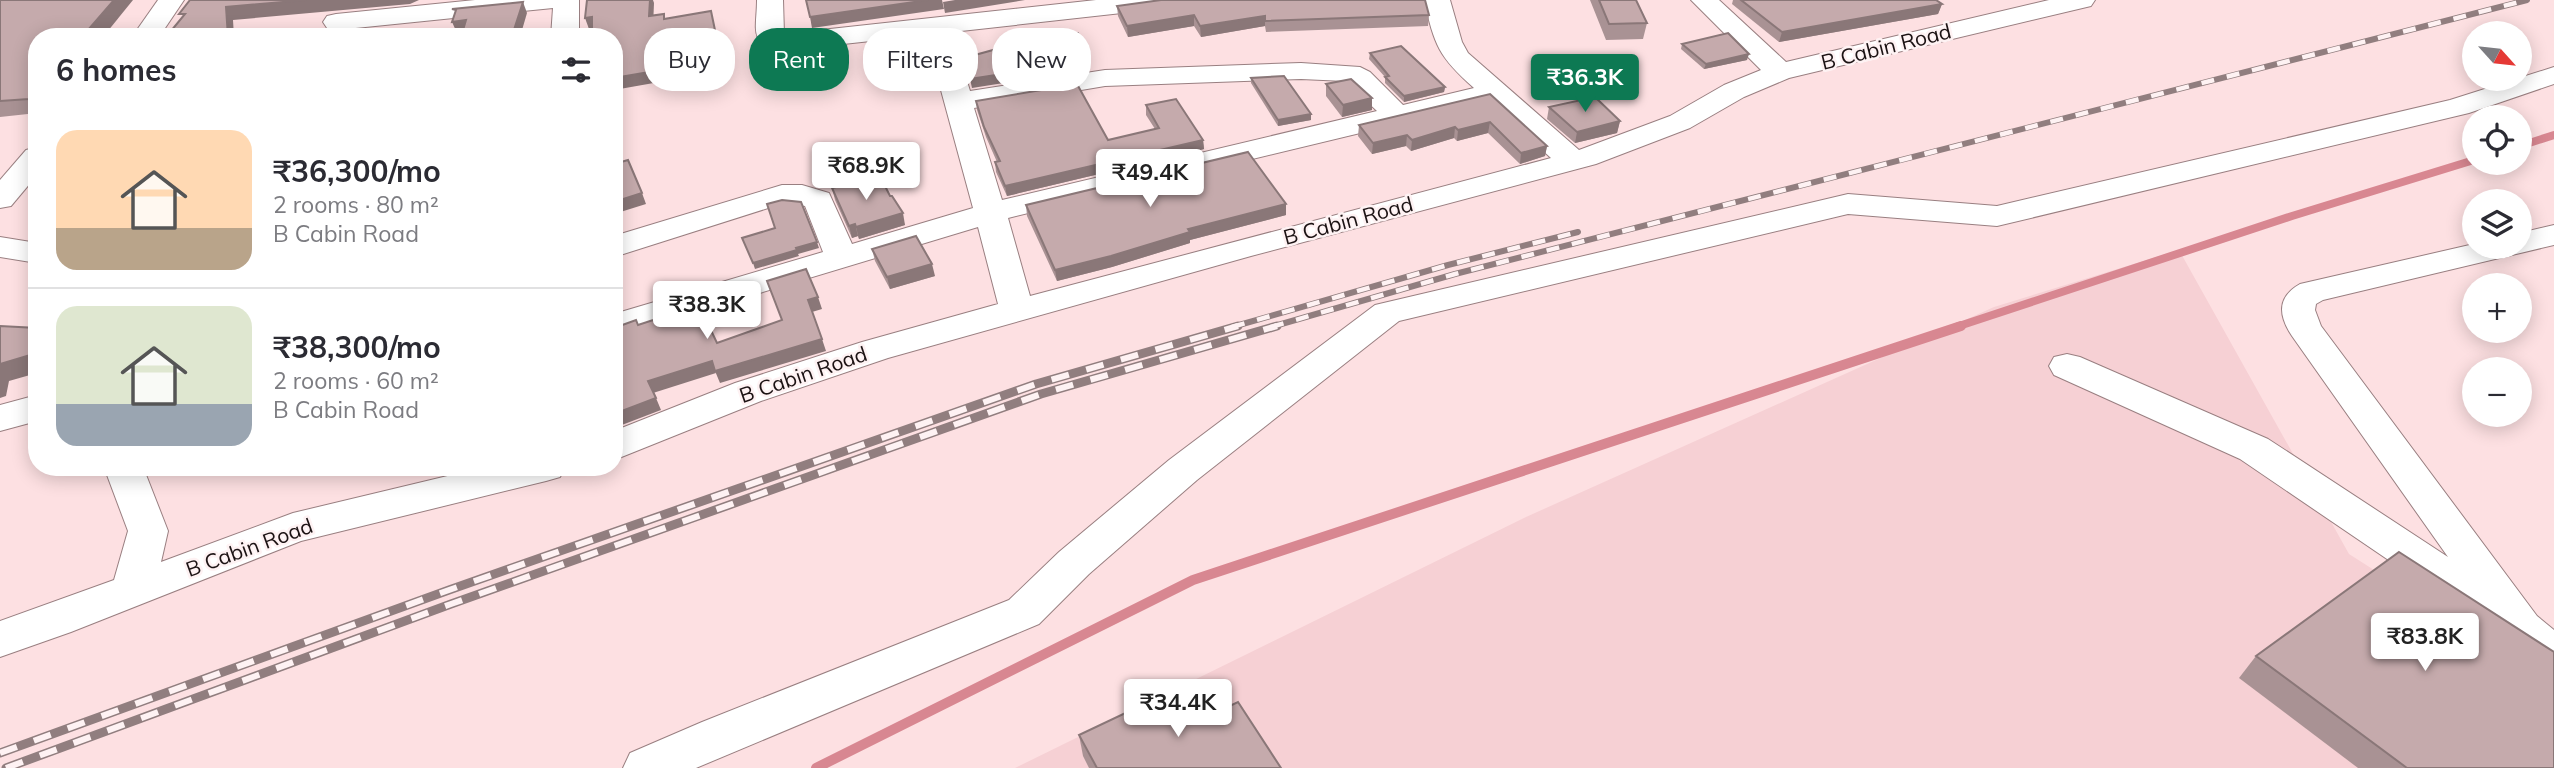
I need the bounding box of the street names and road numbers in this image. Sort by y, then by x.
street label: B Cabin Road [1818,17,1954,75]
street label: B Cabin Road [1280,190,1416,250]
street label: B Cabin Road [736,340,870,408]
street label: B Cabin Road [182,512,316,582]

